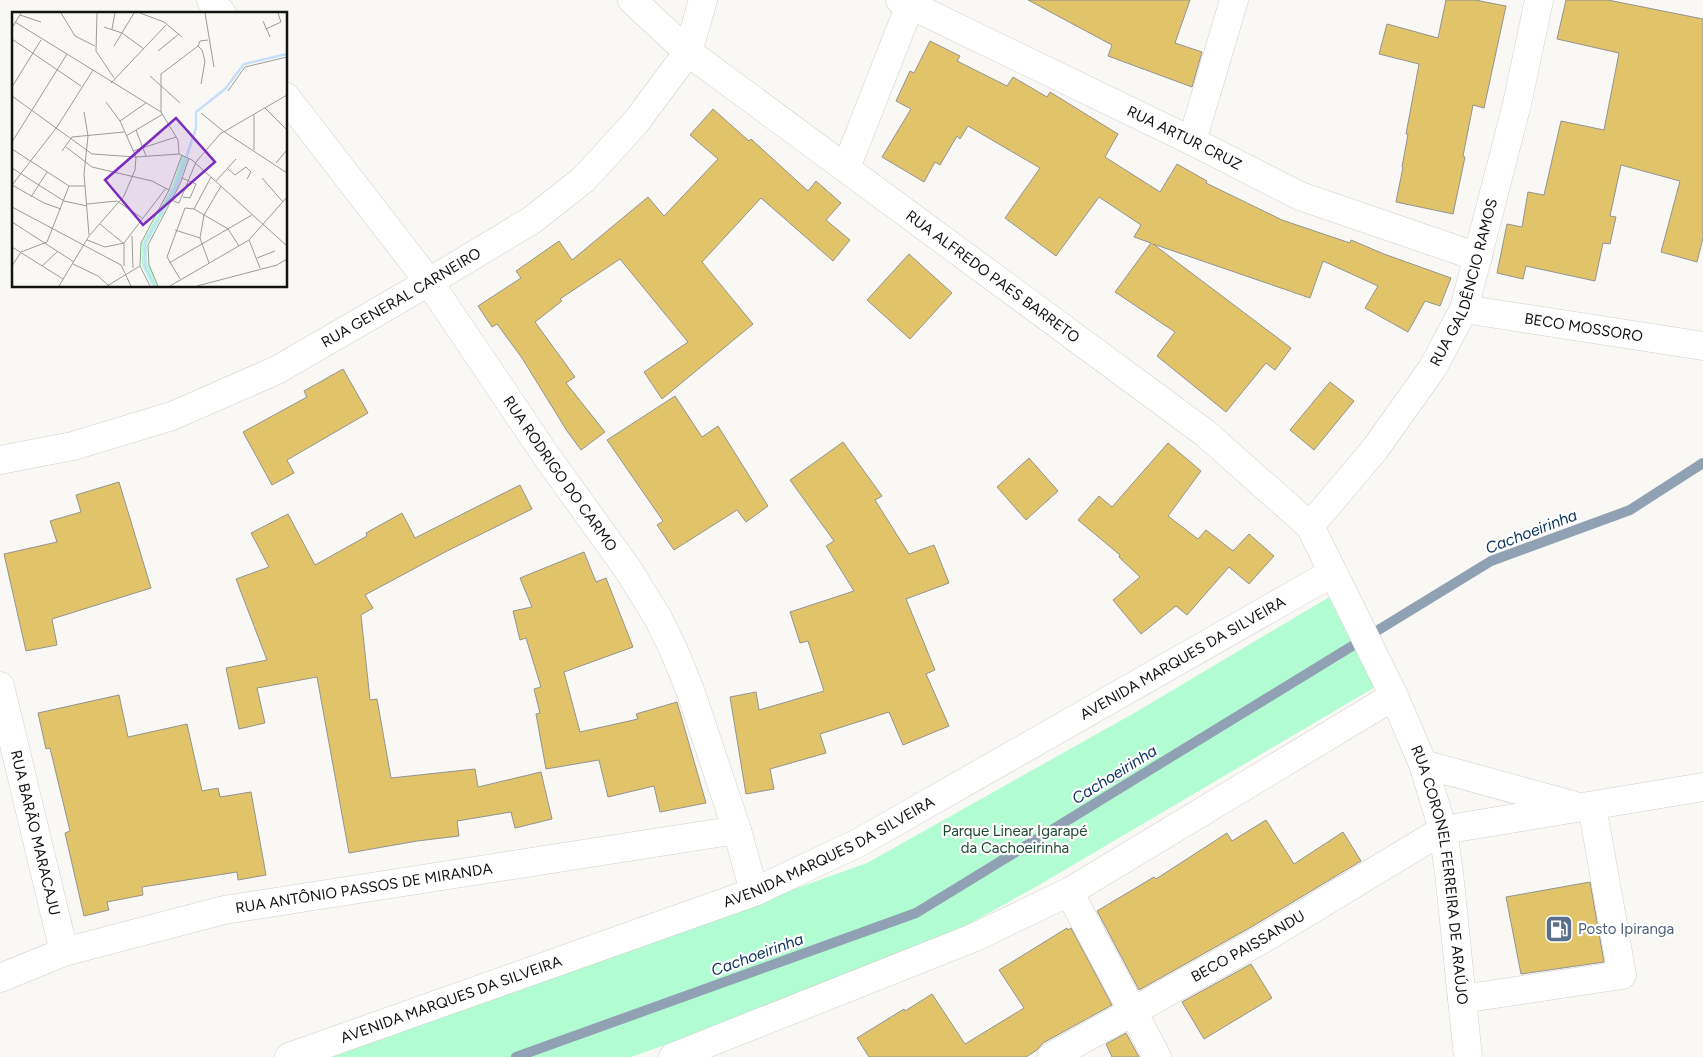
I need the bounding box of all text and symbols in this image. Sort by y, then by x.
inset map [12,12,288,288]
street label: RUA ARTUR CRUZ [1124,102,1245,174]
street label: RUA GALDÊNCIO RAMOS [1426,197,1501,369]
street label: RUA ALFREDO PAES BARRETO [902,207,1083,347]
street label: RUA GENERAL CARNEIRO [318,244,484,351]
street label: BECO MOSSORO [1523,309,1644,346]
street label: RUA RODRIGO DO CARMO [499,392,621,555]
water label: Cachoeirinha [1483,505,1580,558]
street label: AVENIDA MARQUES DA SILVEIRA [1077,593,1289,724]
water label: Cachoeirinha [1068,741,1160,808]
street label: RUA CORONEL FERREIRA DE ARAÚJO [1407,742,1472,1005]
street label: RUA BARÃO MARACAJU [7,748,64,917]
street label: AVENIDA MARQUES DA SILVEIRA [721,793,938,911]
park label: Parque Linear Igarapé da Cachoeirinha [943,822,1087,857]
street label: RUA ANTÔNIO PASSOS DE MIRANDA [234,859,494,917]
street label: BECO PAISSANDU [1188,907,1308,986]
fuel station icon: Posto Ipiranga [1544,914,1574,944]
place label: Posto Ipiranga [1578,920,1674,938]
water label: Cachoeirinha [708,929,806,980]
street label: AVENIDA MARQUES DA SILVEIRA [338,952,564,1047]

